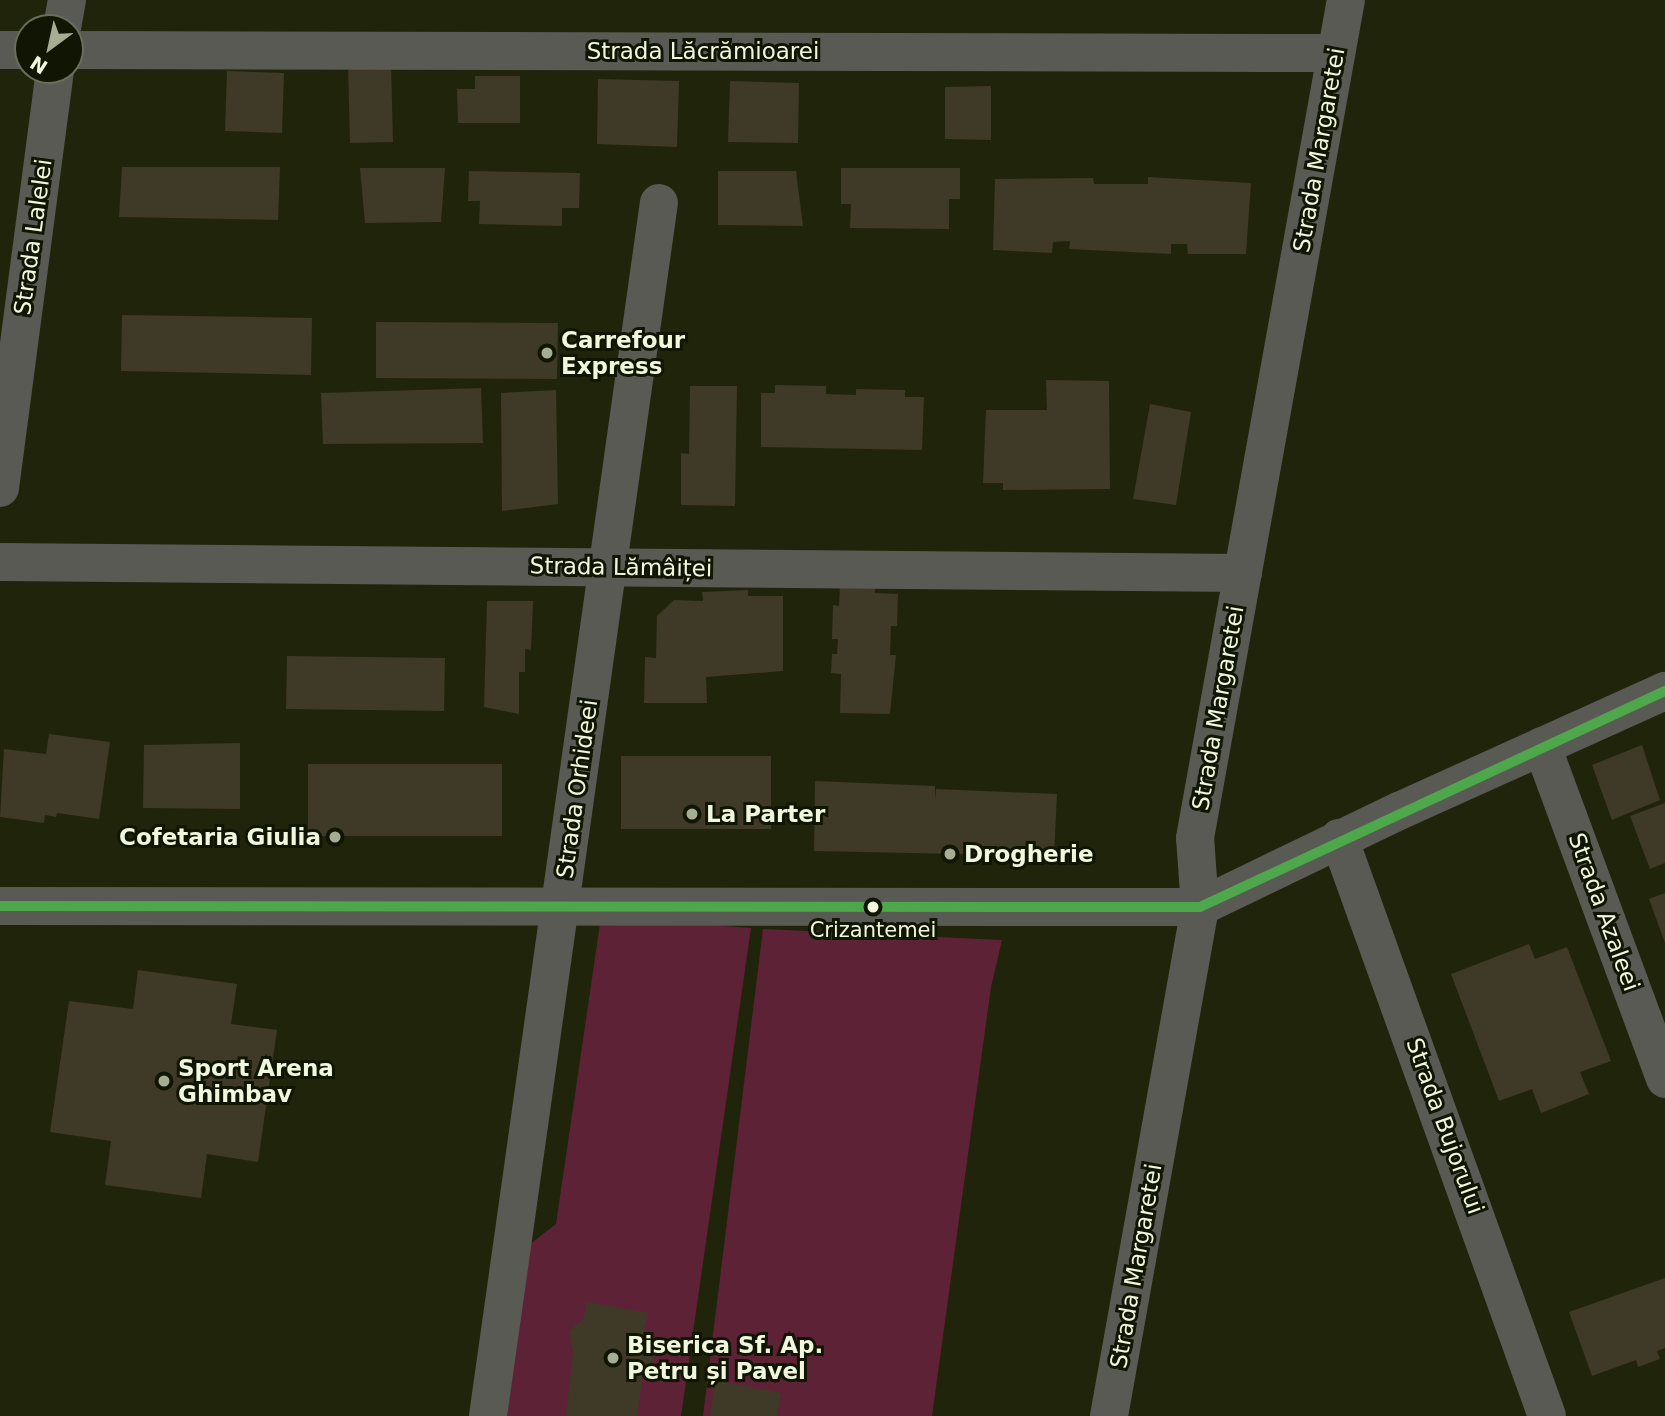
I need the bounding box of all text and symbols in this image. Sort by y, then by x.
north arrow [14,14,84,84]
street label: Strada Lăcrămioarei [587,37,819,65]
street label: Strada Margaretei [1287,45,1351,255]
text: N [26,51,51,78]
street label: Strada Lalelei [8,157,58,317]
place label: Carrefour Express [561,326,685,380]
marker: Carrefour Express [539,345,555,361]
street label: Strada Lămâiței [530,552,712,582]
street label: Strada Margaretei [1186,603,1250,813]
street label: Strada Orhideei [551,698,603,880]
place label: La Parter [706,800,825,828]
marker: La Parter [684,806,700,822]
place label: Cofetaria Giulia [119,823,321,851]
marker: Cofetaria Giulia [327,829,343,845]
street label: Strada Azaleei [1563,829,1645,995]
place label: Drogherie [964,840,1093,868]
marker: Drogherie [942,846,958,862]
marker: Crizantemei [866,900,880,914]
place label: Crizantemei [810,917,936,943]
street label: Strada Bujorului [1400,1034,1490,1218]
place label: Sport Arena Ghimbav [178,1054,334,1108]
marker: Sport Arena Ghimbav [156,1073,172,1089]
street label: Strada Margaretei [1104,1161,1168,1371]
place label: Biserica Sf. Ap. Petru și Pavel [627,1331,823,1385]
marker: Biserica Sf. Ap. Petru și Pavel [605,1350,621,1366]

